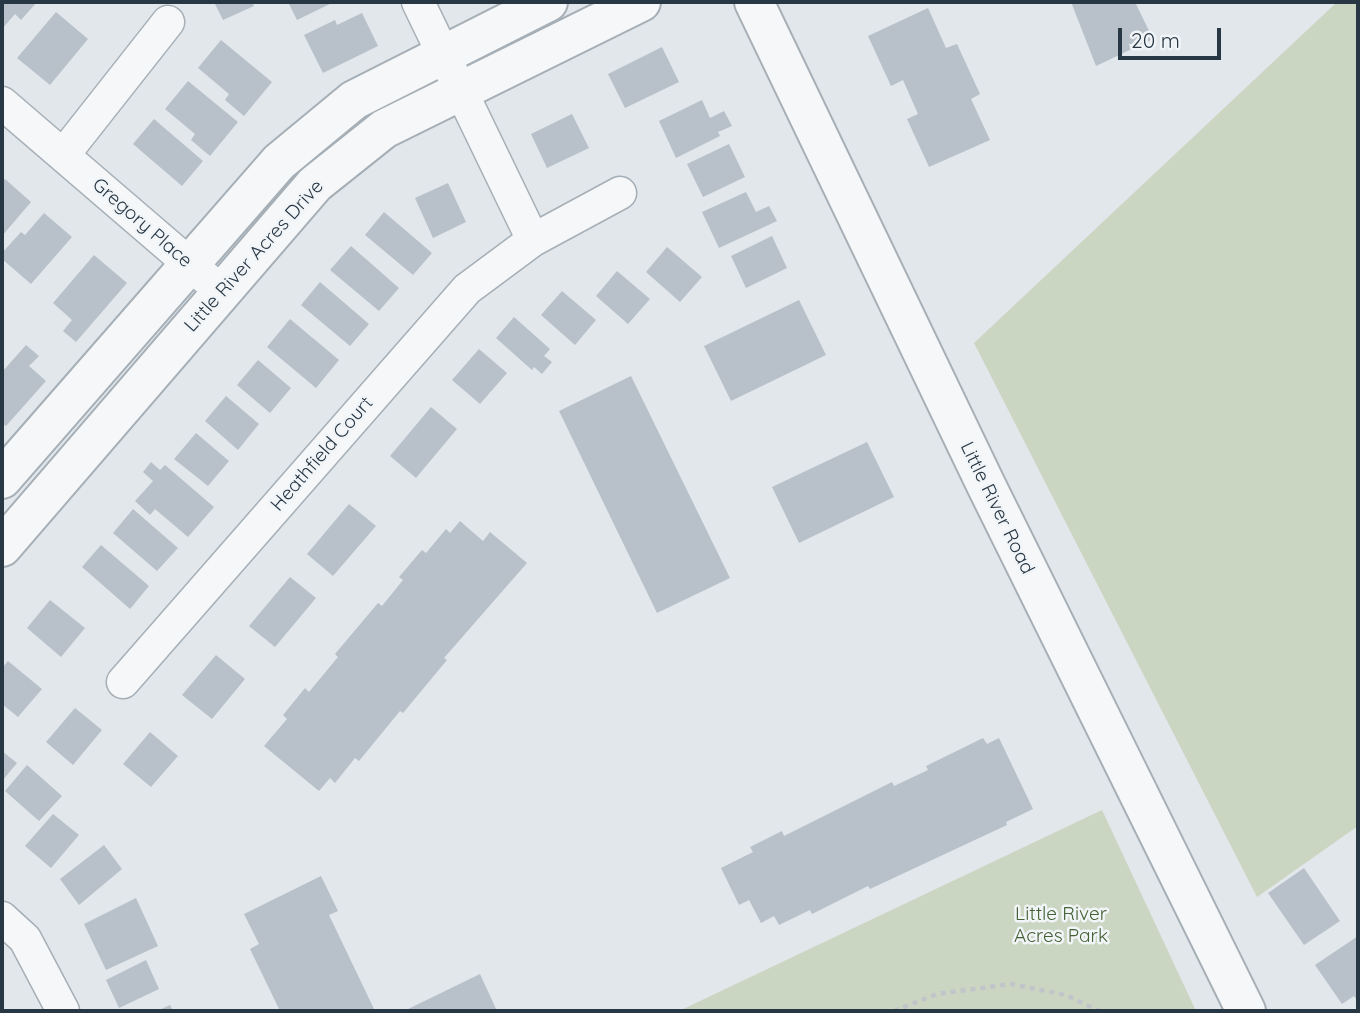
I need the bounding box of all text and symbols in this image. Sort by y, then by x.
scale bar [1122,14,1225,58]
text: 20 m [1131,27,1180,53]
street label: Gregory Place [87,173,197,273]
street label: Little River Acres Drive [180,175,328,337]
street label: Heathfield Court [266,392,378,516]
street label: Little River Road [955,438,1039,578]
park label: Little River Acres Park [1014,903,1108,947]

